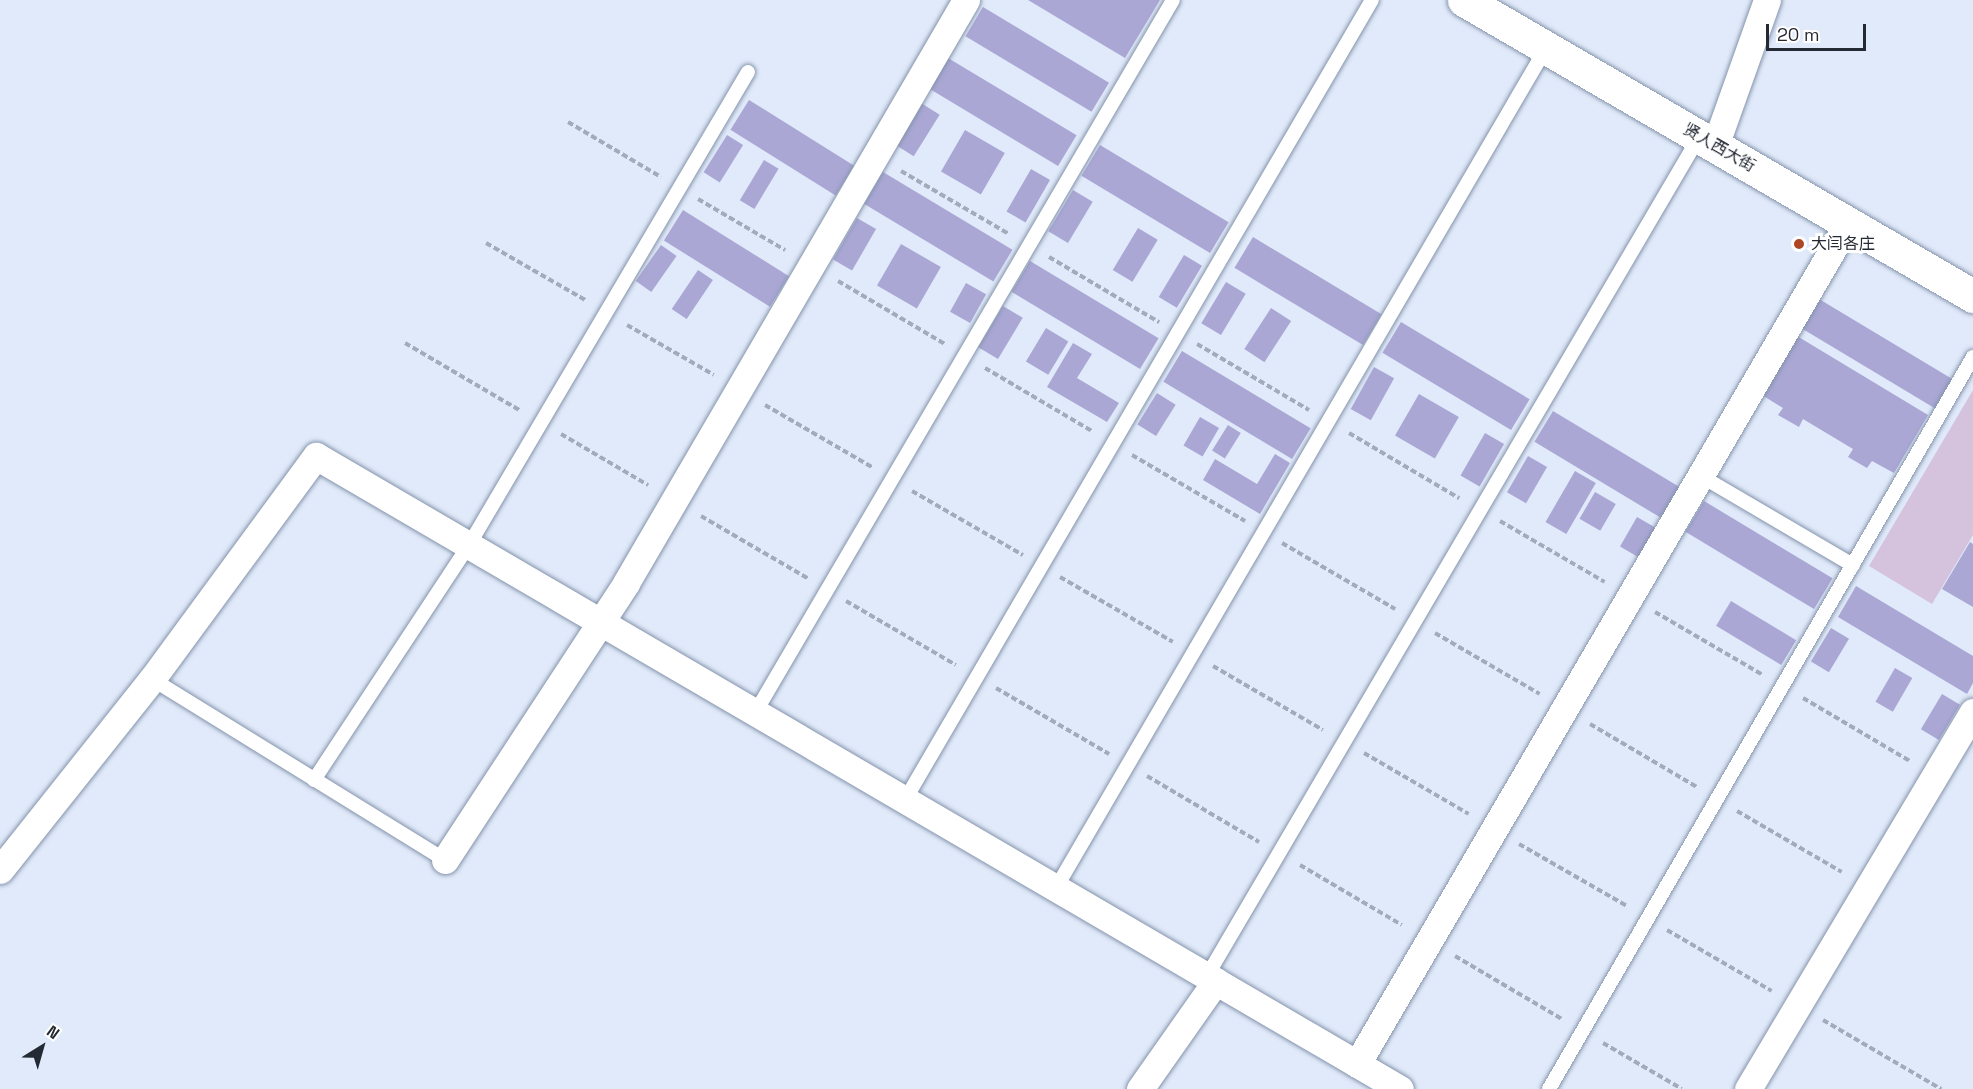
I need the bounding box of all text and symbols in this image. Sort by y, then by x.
scale bar [1769,12,1870,50]
text: 20 m [1777,23,1820,46]
street label: 贤人西大街 [1680,120,1758,176]
place label: 大闫各庄 [1811,234,1875,254]
marker: 大闫各庄 [1792,237,1806,251]
north arrow [12,1017,72,1077]
text: N [43,1021,64,1044]

